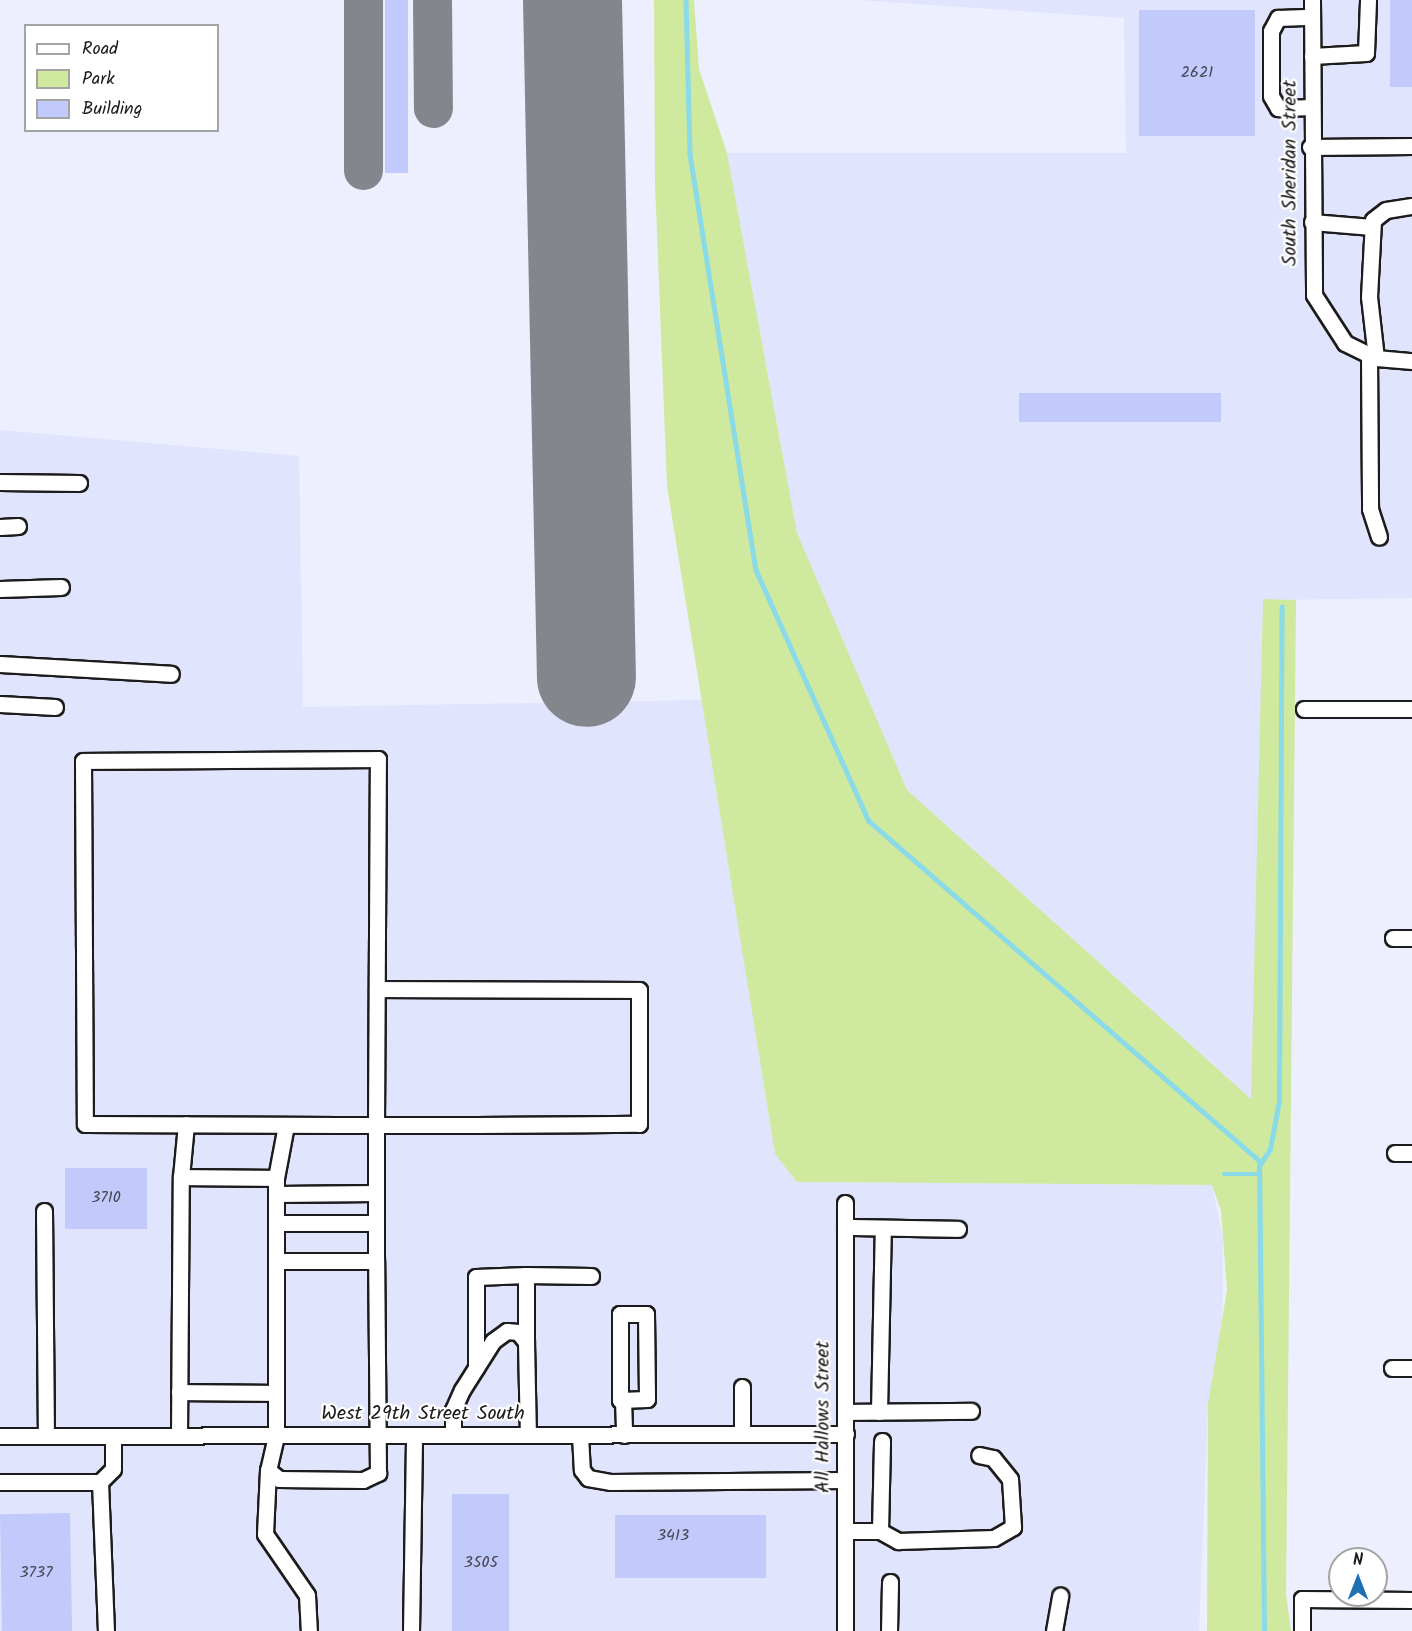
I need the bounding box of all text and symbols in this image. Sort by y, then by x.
legend [24,24,219,132]
text: Road [82,35,118,64]
house number: 2621 [1181,63,1213,83]
text: Park [82,65,115,94]
street label: South Sheridan Street [1279,80,1303,266]
text: Building [82,95,142,124]
house number: 3710 [91,1188,121,1208]
street label: All Hallows Street [812,1341,836,1493]
street label: West 29th Street South [321,1402,525,1426]
house number: 3413 [657,1526,689,1546]
north arrow [1328,1547,1388,1607]
text: N [1353,1548,1363,1573]
house number: 3505 [464,1553,498,1573]
house number: 3737 [19,1563,53,1583]

